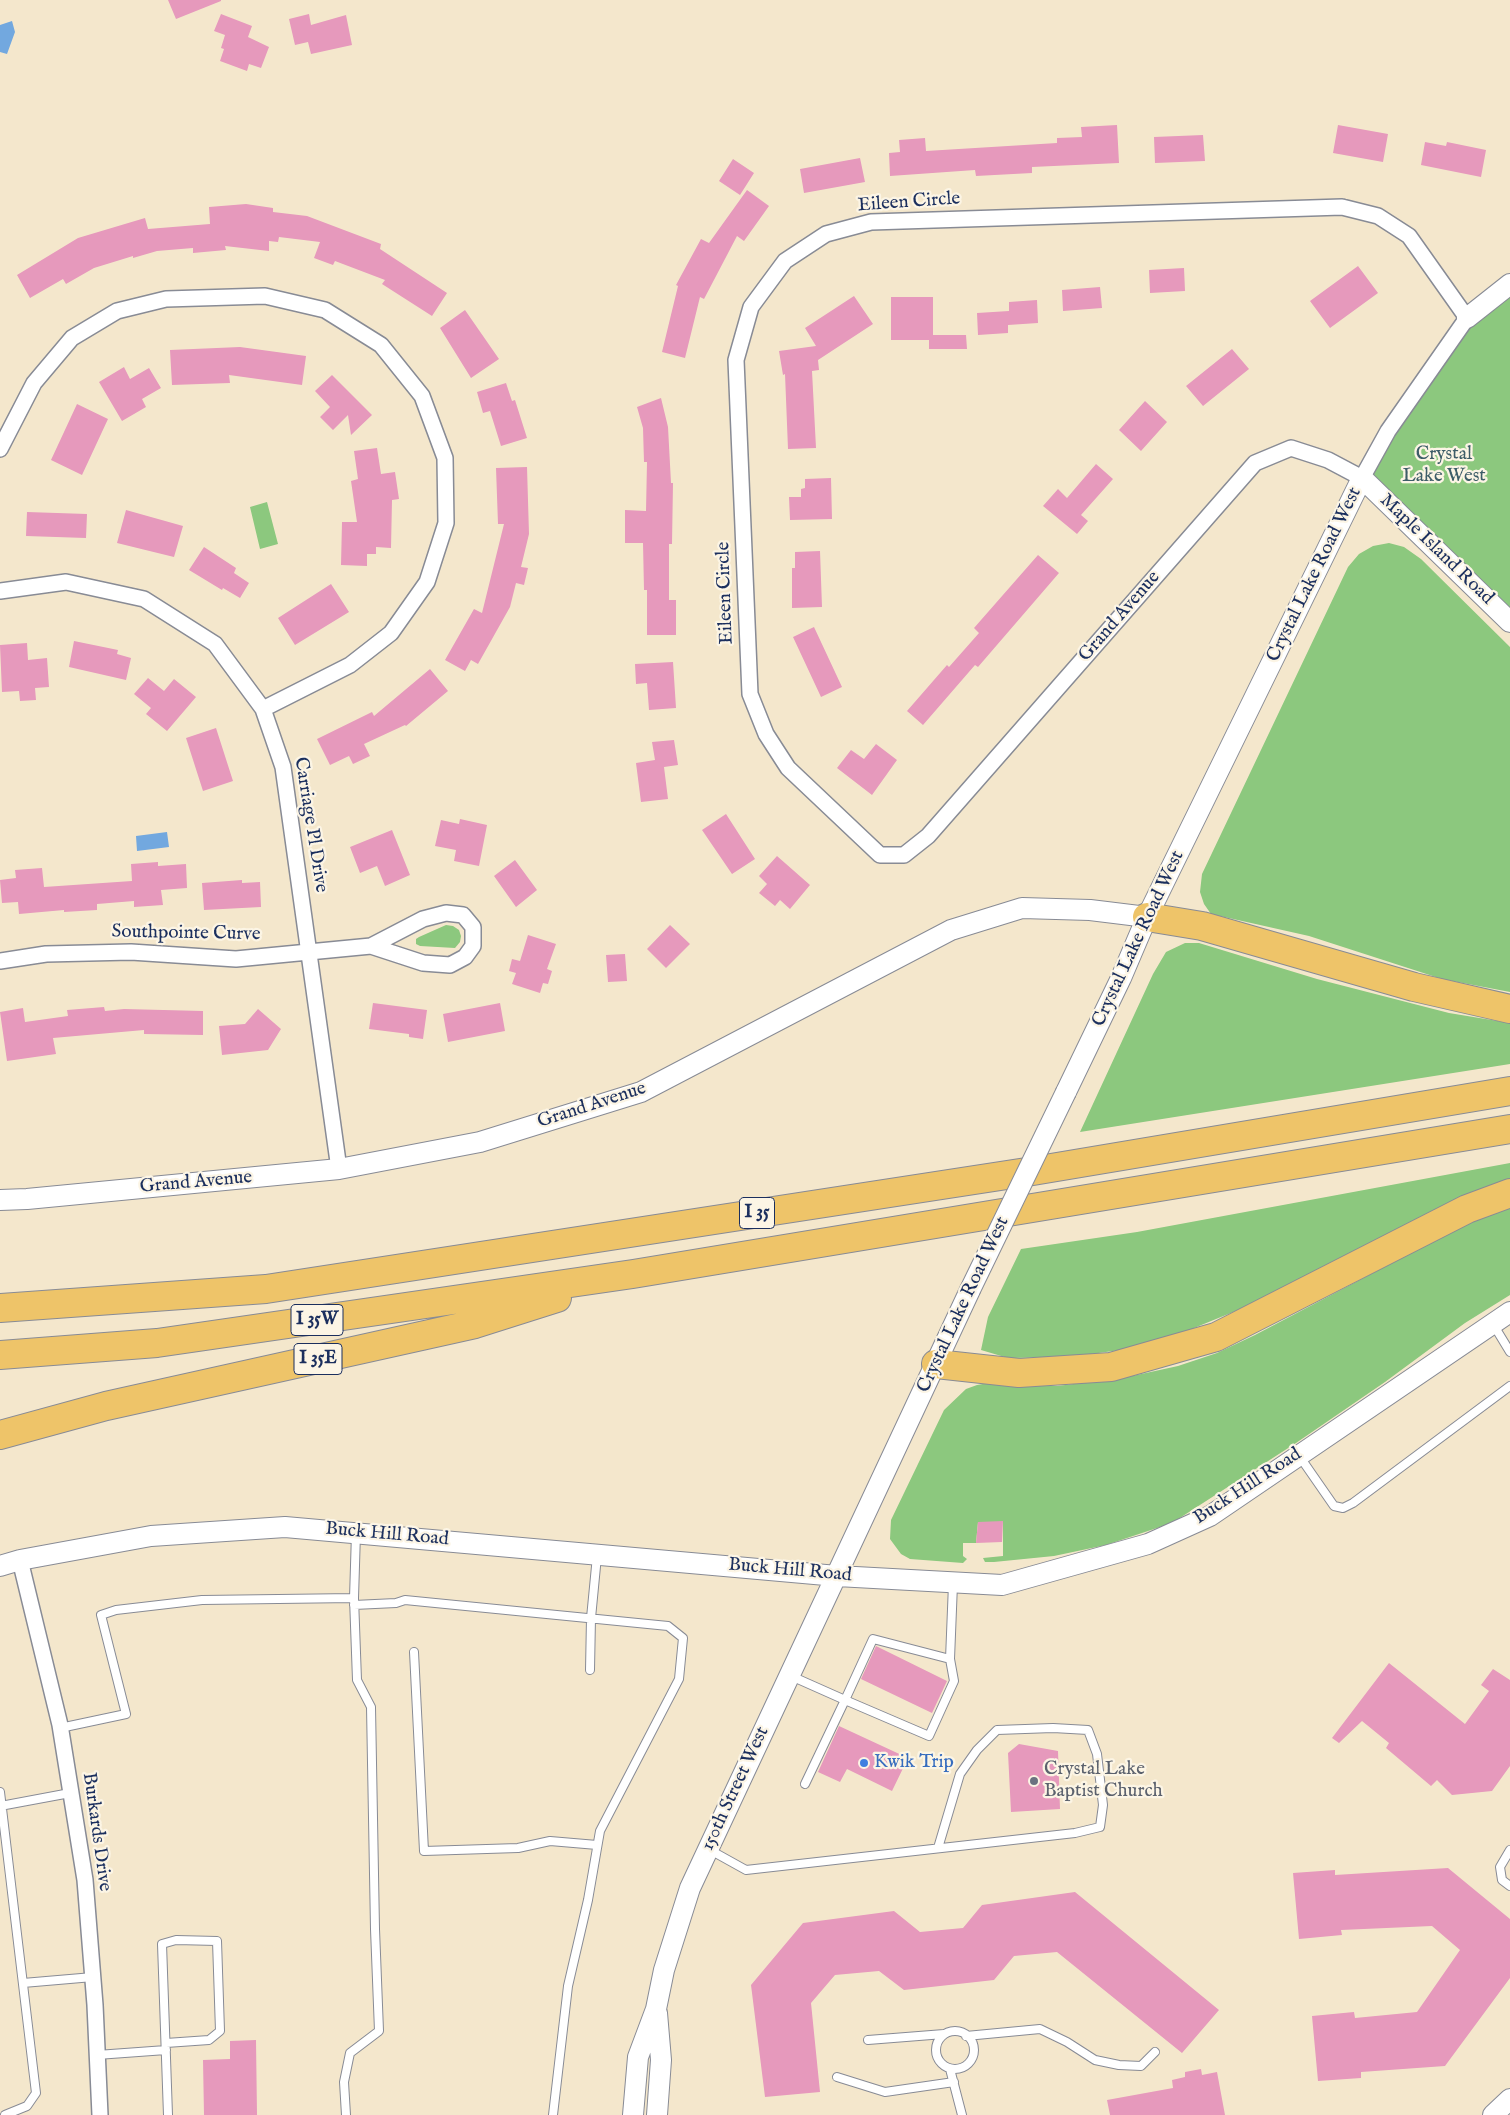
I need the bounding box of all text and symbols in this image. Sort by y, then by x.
street label: Eileen Circle [857,188,961,218]
park label: Crystal Lake West [1402,444,1486,488]
street label: Crystal Lake Road West [1263,484,1367,666]
street label: Maple Island Road [1374,490,1498,610]
street label: Eileen Circle [713,541,739,645]
street label: Grand Avenue [1074,567,1166,667]
street label: Carriage Pl Drive [288,756,332,894]
street label: Crystal Lake Road West [1088,847,1190,1031]
street label: Southpointe Curve [111,921,261,947]
street label: Grand Avenue [535,1078,649,1134]
street label: Grand Avenue [139,1167,253,1199]
road number: I 35 [740,1198,774,1228]
street label: Crystal Lake Road West [913,1213,1015,1397]
road number: I 35W [291,1304,343,1336]
road number: I 35E [294,1344,342,1375]
street label: Buck Hill Road [1190,1444,1306,1530]
street label: Buck Hill Road [324,1518,450,1552]
street label: Buck Hill Road [727,1554,853,1588]
street label: 150th Street West [697,1723,775,1855]
place label: Kwik Trip [874,1752,954,1774]
marker: Kwik Trip [858,1757,870,1769]
place label: Crystal Lake Baptist Church [1044,1759,1163,1803]
street label: Burkards Drive [76,1771,116,1893]
marker: Crystal Lake Baptist Church [1028,1775,1040,1787]

